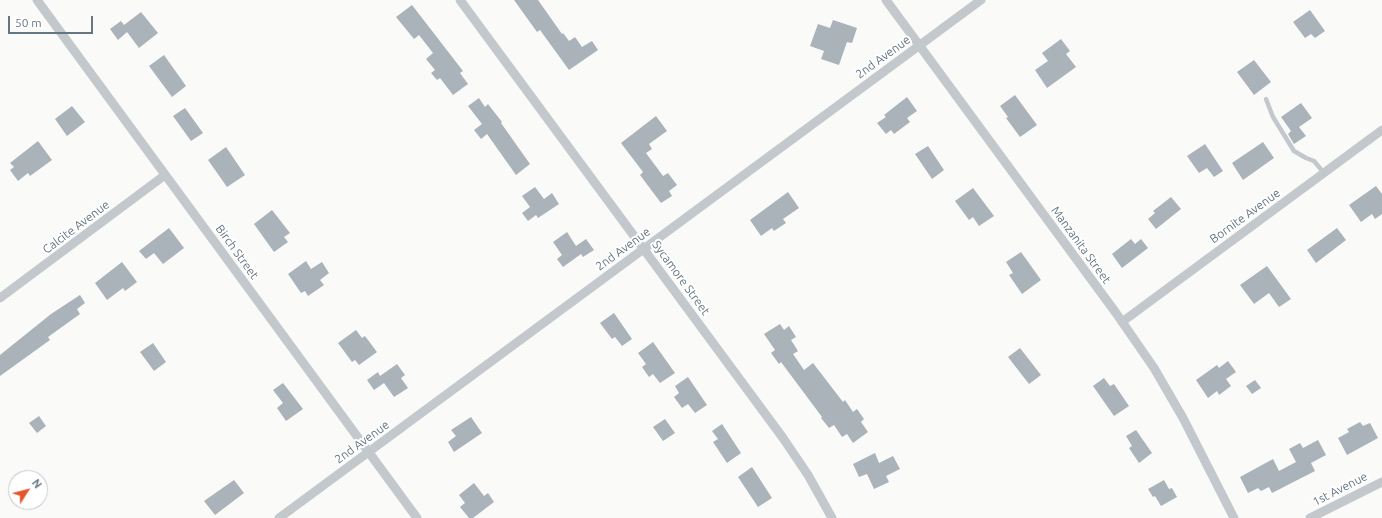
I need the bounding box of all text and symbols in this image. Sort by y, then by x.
scale bar [10,8,95,34]
text: 50 m [15,16,42,29]
street label: 2nd Avenue [853,32,913,82]
street label: Bornite Avenue [1207,186,1283,246]
street label: Calcite Avenue [40,197,112,257]
street label: Manzanita Street [1048,204,1114,286]
street label: Birch Street [212,222,262,282]
street label: 2nd Avenue [593,224,653,274]
street label: Sycamore Street [649,238,713,318]
street label: 2nd Avenue [332,417,392,467]
street label: 1st Avenue [1310,469,1370,509]
north arrow [8,470,48,510]
text: N [30,477,44,490]

